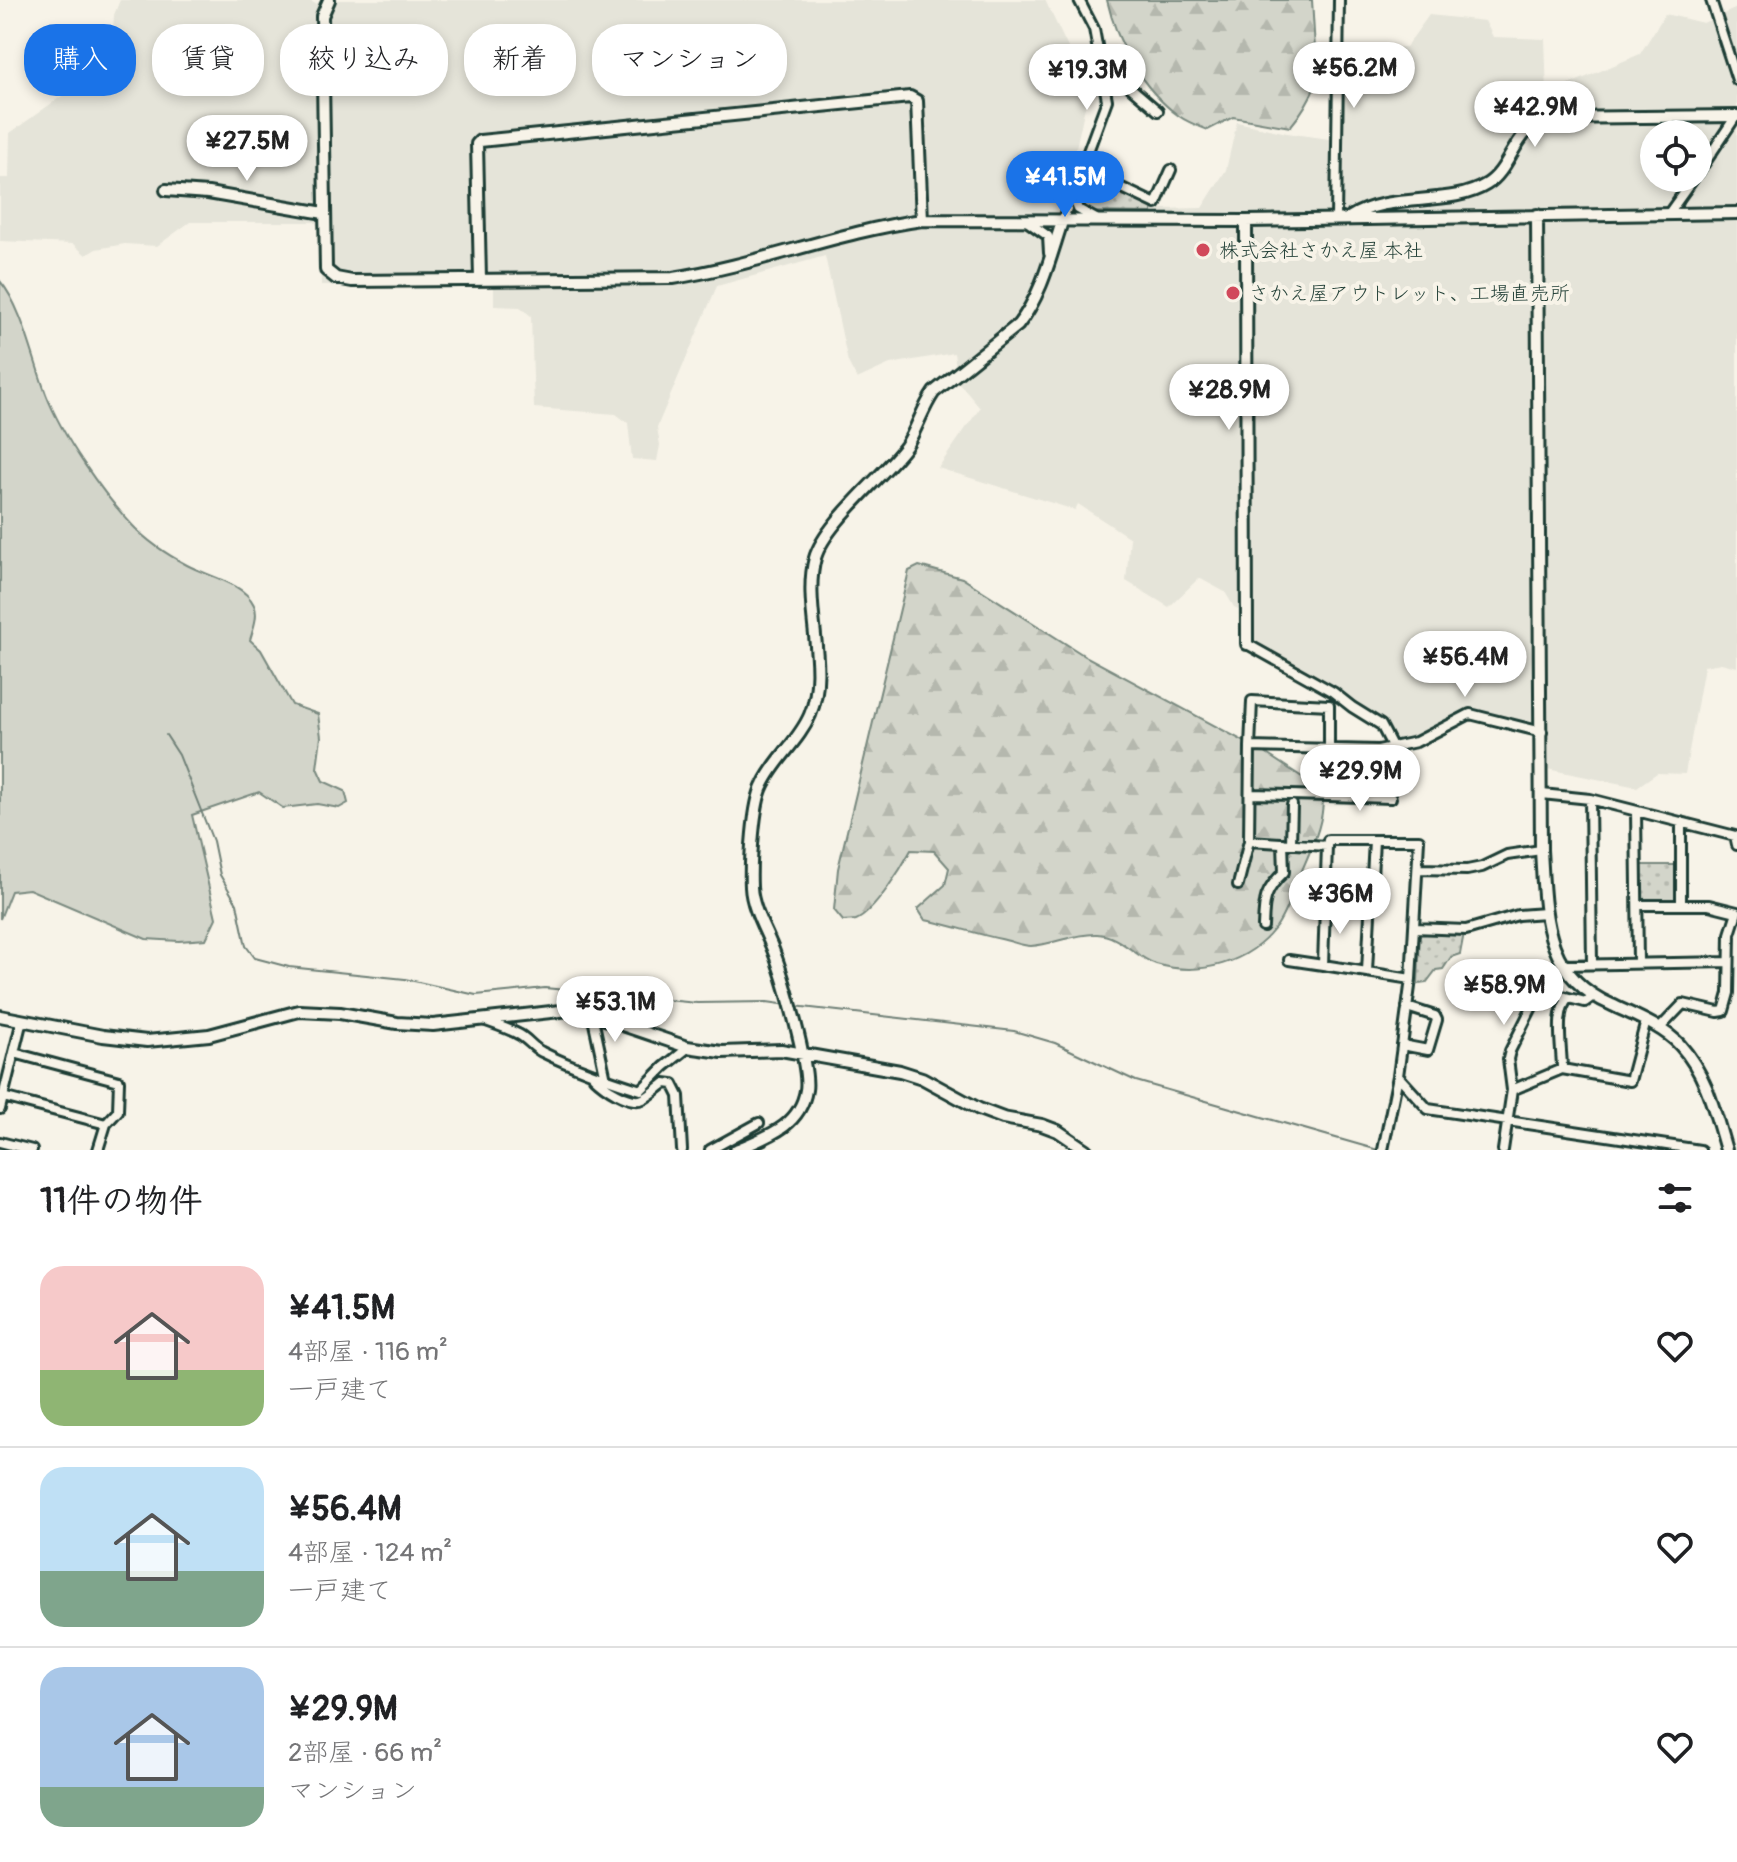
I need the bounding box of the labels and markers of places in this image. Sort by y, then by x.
pin: ¥56.2M [1289,42,1419,110]
pin: ¥19.3M [1022,44,1152,112]
pin: ¥42.9M [1470,81,1600,149]
pin: ¥27.5M [182,115,312,183]
pin: ¥41.5M [1000,151,1130,219]
place label: 株式会社さかえ屋 本社 [1219,238,1423,263]
marker: 株式会社さかえ屋 本社 [1194,241,1212,259]
place label: さかえ屋アウトレット、工場直売所 [1249,281,1570,306]
marker: さかえ屋アウトレット、工場直売所 [1224,284,1242,302]
pin: ¥28.9M [1164,364,1294,432]
pin: ¥56.4M [1400,631,1530,699]
pin: ¥29.9M [1295,745,1425,813]
pin: ¥36M [1293,868,1387,936]
pin: ¥58.9M [1439,959,1569,1027]
pin: ¥53.1M [550,976,680,1044]

